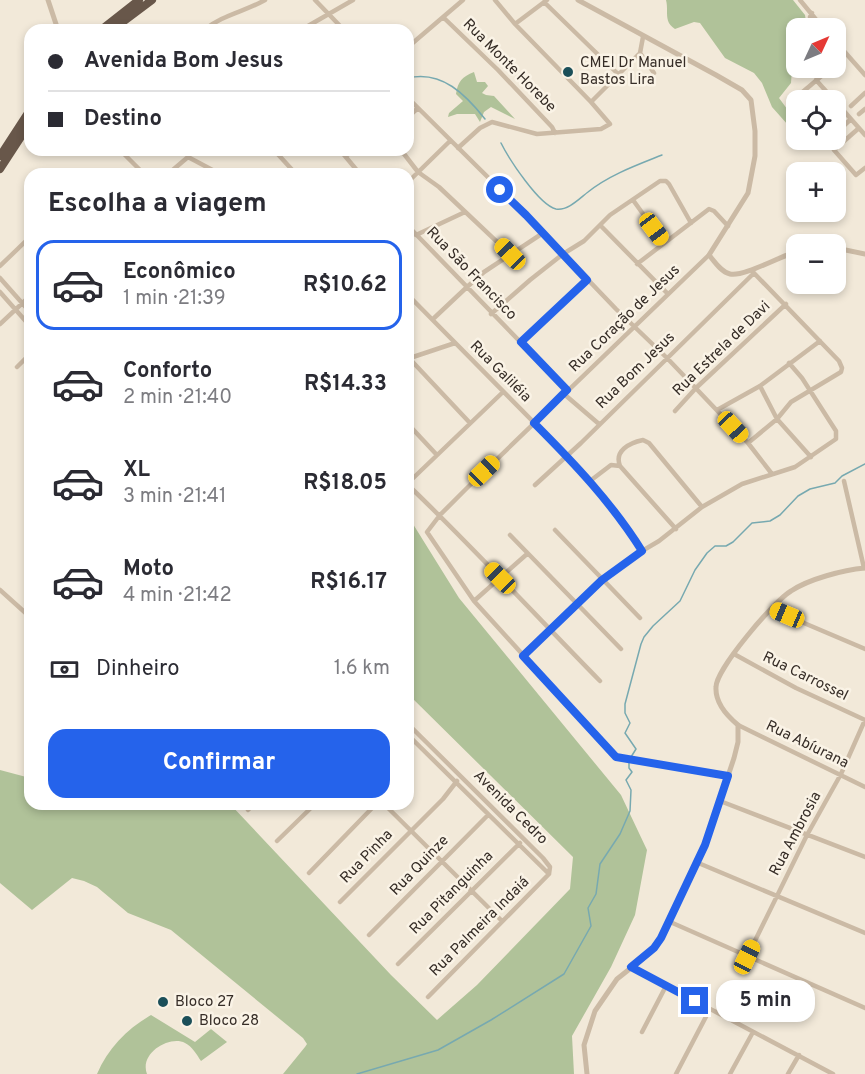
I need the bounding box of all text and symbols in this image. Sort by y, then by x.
street label: Rua Monte Horebe [458,15,560,117]
north arrow [786,18,846,78]
map controls [786,18,846,294]
text: Avenida Bom Jesus [84,48,284,75]
place label: CMEI Dr Manuel Bastos Lira [580,54,686,90]
marker: CMEI Dr Manuel Bastos Lira [561,65,575,79]
button: locate [786,90,846,150]
text: Destino [84,106,162,133]
button: + [786,162,846,222]
route start [486,176,513,203]
text: Escolha a viagem [48,187,267,221]
car [636,209,672,249]
street label: Rua São Francisco [422,223,520,325]
button: − [786,234,846,294]
car [491,235,529,273]
icon: car [51,258,105,312]
text: Econômico [123,259,236,286]
street label: Rua Coração de Jesus [566,261,684,377]
text: R$10.62 [303,272,387,299]
text: 1 min · 21:39 [123,286,226,312]
street label: Rua Estrela de Davi [669,297,775,401]
street label: Rua Bom Jesus [592,328,680,414]
street label: Rua Galiléia [465,337,535,407]
icon: car [51,357,105,411]
text: Conforto [123,358,212,385]
text: R$14.33 [304,371,387,398]
text: 2 min · 21:40 [123,385,232,411]
car [714,408,752,446]
car [465,452,503,490]
icon: car [51,456,105,510]
text: XL [123,457,150,484]
text: R$18.05 [303,470,387,497]
text: 3 min · 21:41 [123,484,227,510]
icon: car [51,555,105,609]
text: Moto [123,556,174,583]
car [481,559,519,597]
text: R$16.17 [310,569,387,596]
text: 4 min · 21:42 [123,583,232,609]
car [767,600,807,630]
street label: Rua Carrossel [759,648,851,706]
icon: cash [48,653,81,686]
text: Dinheiro [96,656,179,683]
text: 1.6 km [334,656,390,682]
street label: Rua Abíurana [762,717,852,773]
button: Confirmar [48,729,390,798]
street label: Avenida Cedro [469,767,551,849]
street label: Rua Ambrosia [766,789,826,879]
street label: Rua Pinha [337,826,397,888]
street label: Rua Quinze [386,832,454,900]
street label: Rua Pitanguinha [406,847,498,939]
street label: Rua Palmeira Indaiá [426,873,534,981]
car [731,937,763,977]
callout: 5 min [716,980,815,1022]
route end [681,987,708,1014]
text: 5 min [739,988,792,1014]
place label: Bloco 27 [175,993,234,1012]
marker: Bloco 27 [156,995,170,1009]
place label: Bloco 28 [199,1012,259,1031]
marker: Bloco 28 [180,1014,194,1028]

